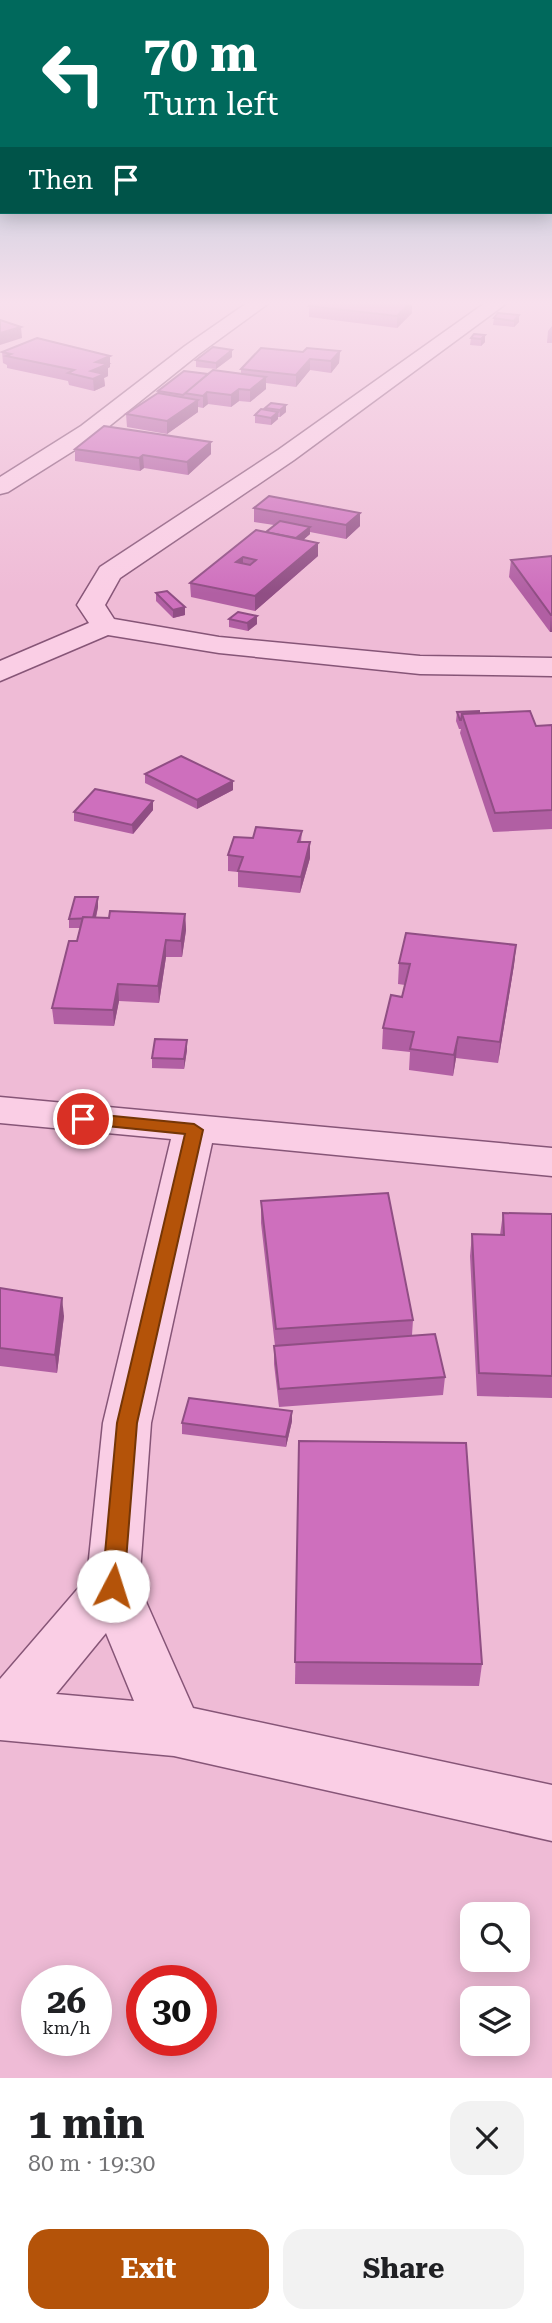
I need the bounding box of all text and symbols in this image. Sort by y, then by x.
text: 70 m [143,26,258,83]
icon: left [28,28,119,119]
text: Turn left [143,85,278,123]
icon: arrive [107,161,145,199]
text: Then [28,165,93,195]
pin [53,1089,113,1149]
icon: arrive [64,1100,102,1138]
position arrow [76,1549,150,1623]
map controls [460,1902,530,2056]
button: search [460,1902,530,1972]
speed limit sign: 30 [126,1965,217,2056]
text: 26 [47,1981,86,2022]
button: layers [460,1986,530,2056]
text: km/h [42,2017,91,2038]
text: 1 min [28,2099,145,2148]
button: close [450,2101,524,2175]
text: 80 m · 19:30 [28,2150,155,2177]
button: Exit [28,2229,269,2309]
button: Share [283,2229,524,2309]

